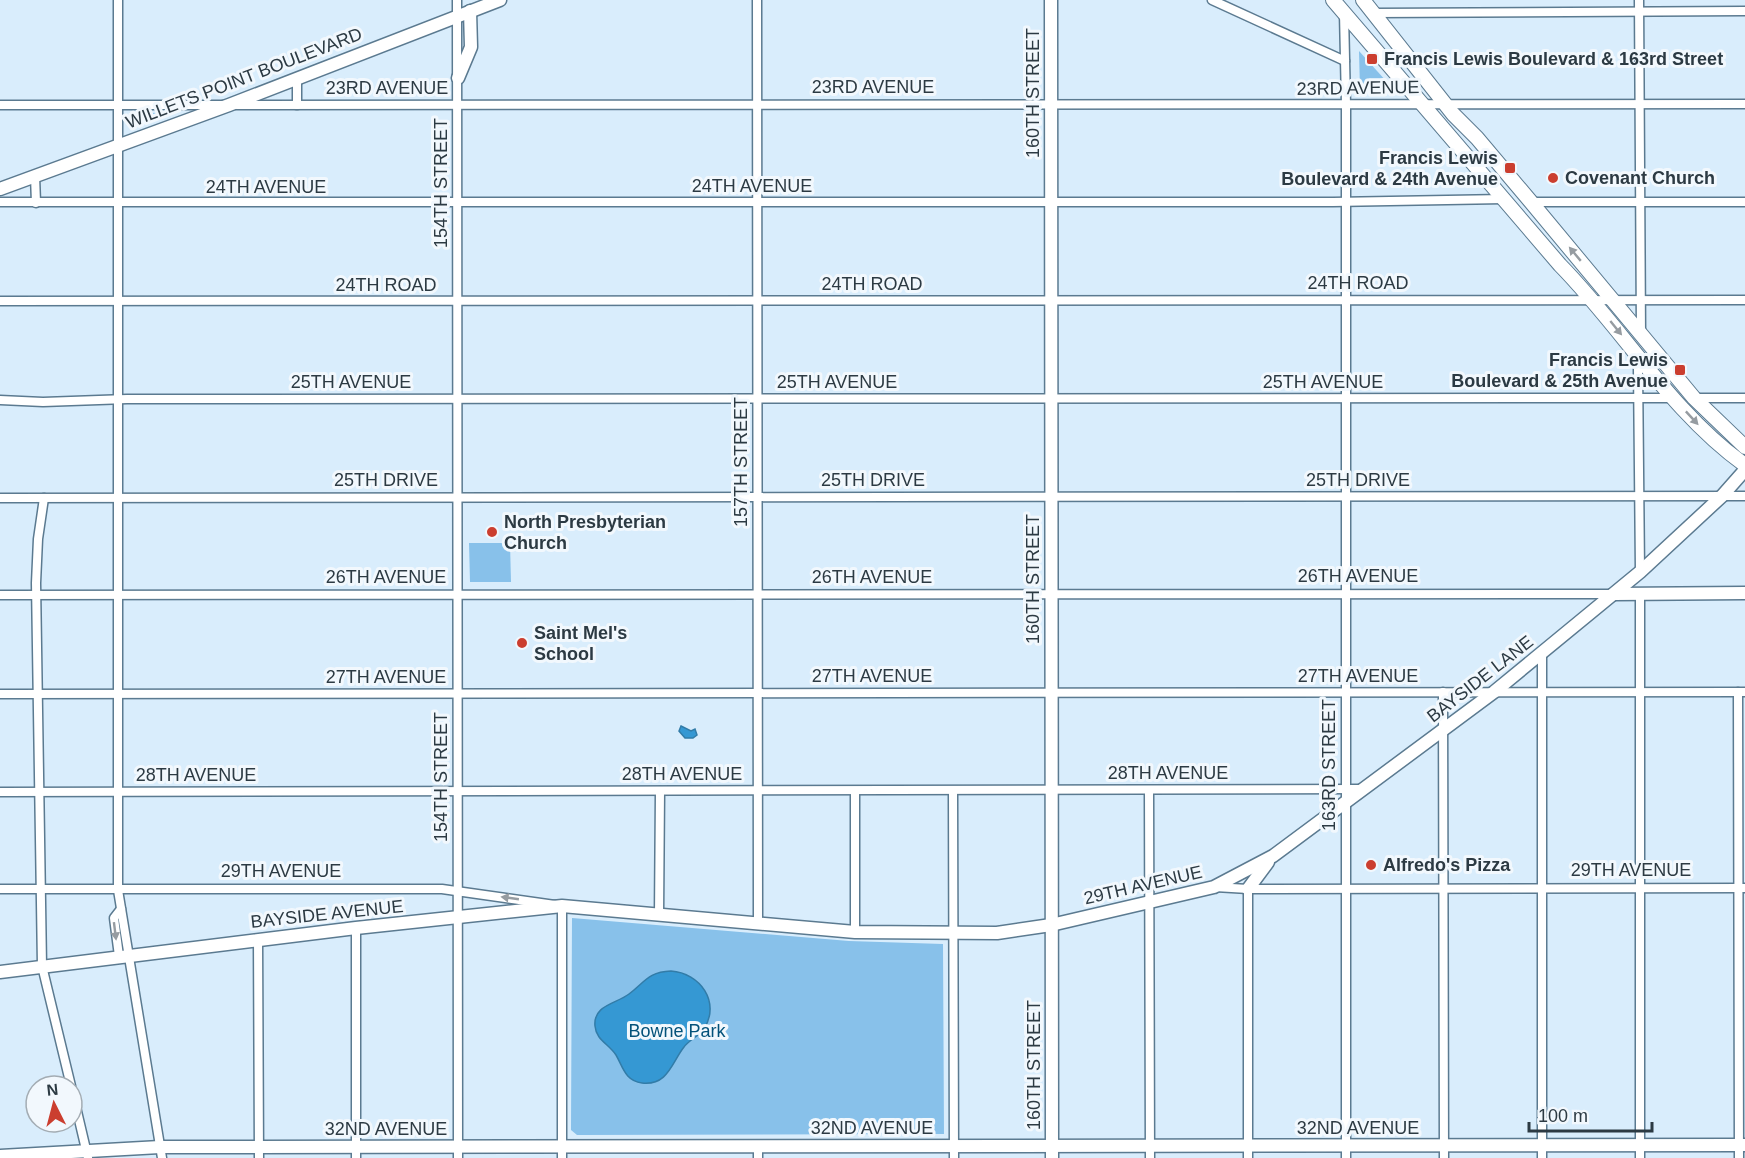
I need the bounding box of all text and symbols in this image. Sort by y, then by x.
street label: WILLETS POINT BOULEVARD [123,24,365,132]
street label: 160TH STREET [1023,28,1043,158]
place label: Francis Lewis Boulevard & 163rd Street [1384,49,1723,69]
marker: Francis Lewis Boulevard & 163rd Street [1365,52,1379,66]
street label: 23RD AVENUE [812,77,934,97]
street label: 23RD AVENUE [1296,77,1420,99]
street label: 23RD AVENUE [326,78,448,98]
street label: 154TH STREET [431,118,451,248]
place label: Francis Lewis Boulevard & 24th Avenue [1281,148,1498,189]
marker: Francis Lewis Boulevard & 24th Avenue [1503,161,1517,175]
place label: Covenant Church [1565,168,1715,188]
marker: Covenant Church [1546,171,1560,185]
street label: 24TH AVENUE [692,176,812,196]
street label: 24TH AVENUE [206,177,326,197]
one-way arrow [1569,247,1582,262]
street label: 24TH ROAD [1307,273,1409,293]
street label: 24TH ROAD [821,274,923,294]
street label: 24TH ROAD [335,275,437,295]
one-way arrow [1610,321,1622,336]
place label: Francis Lewis Boulevard & 25th Avenue [1451,350,1668,391]
marker: Francis Lewis Boulevard & 25th Avenue [1673,363,1687,377]
street label: 25TH AVENUE [291,372,411,392]
street label: 25TH AVENUE [777,372,897,392]
street label: 25TH AVENUE [1263,372,1383,392]
street label: 157TH STREET [731,397,751,527]
one-way arrow [1685,411,1699,426]
street label: 25TH DRIVE [334,470,438,490]
street label: 25TH DRIVE [821,470,925,490]
street label: 25TH DRIVE [1306,470,1410,490]
place label: North Presbyterian Church [504,512,666,553]
street label: 160TH STREET [1023,514,1043,644]
marker: North Presbyterian Church [485,525,499,539]
street label: 26TH AVENUE [1298,566,1418,586]
street label: 26TH AVENUE [326,567,446,587]
street label: 26TH AVENUE [812,567,932,587]
place label: Saint Mel's School [534,623,627,664]
street label: BAYSIDE LANE [1423,631,1537,727]
marker: Saint Mel's School [515,636,529,650]
street label: 27TH AVENUE [812,666,932,686]
street label: 27TH AVENUE [1298,666,1418,686]
street label: 27TH AVENUE [326,667,446,687]
street label: 163RD STREET [1319,699,1339,831]
street label: 154TH STREET [431,712,451,842]
street label: 28TH AVENUE [1108,763,1228,783]
street label: 28TH AVENUE [622,764,742,784]
street label: 28TH AVENUE [136,765,256,785]
place label: Alfredo's Pizza [1383,855,1511,875]
marker: Alfredo's Pizza [1364,858,1378,872]
street label: 29TH AVENUE [1571,860,1691,880]
street label: 29TH AVENUE [221,861,341,881]
street label: 29TH AVENUE [1082,862,1204,908]
one-way arrow [500,894,519,903]
street label: BAYSIDE AVENUE [250,896,404,932]
one-way arrow [111,922,120,941]
street label: 160TH STREET [1024,1000,1044,1130]
park label: Bowne Park [628,1021,727,1041]
north arrow [24,1074,84,1134]
text: N [46,1081,59,1099]
scale bar [1529,1095,1652,1133]
text: 100 m [1538,1106,1588,1126]
street label: 32ND AVENUE [811,1118,933,1138]
street label: 32ND AVENUE [1297,1118,1419,1138]
street label: 32ND AVENUE [325,1119,447,1139]

